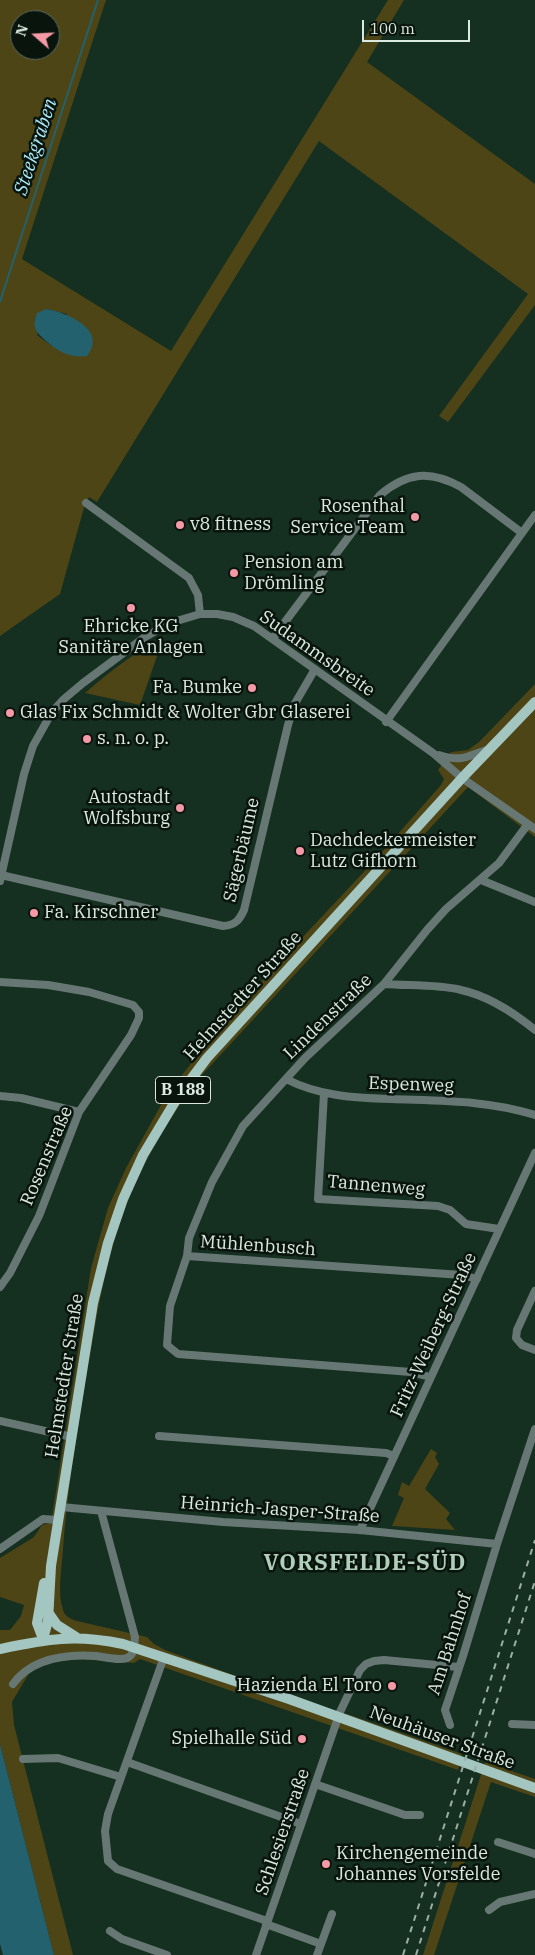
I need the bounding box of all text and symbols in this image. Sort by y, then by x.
north arrow [10,10,60,60]
scale bar [365,10,472,42]
text: 100 m [370,19,415,38]
text: N [11,22,32,39]
water label: Steekgraben [10,96,62,198]
place label: Rosenthal Service Team [290,496,405,538]
marker: Rosenthal Service Team [409,511,421,523]
place label: v8 fitness [190,514,271,536]
marker: v8 fitness [174,519,186,531]
place label: Pension am Drömling [244,552,343,594]
marker: Pension am Drömling [228,567,240,579]
marker: Ehricke KG Sanitäre Anlagen [125,602,137,614]
street label: Sudammsbreite [255,606,379,702]
place label: Ehricke KG Sanitäre Anlagen [58,616,204,659]
place label: Fa. Bumke [153,677,242,699]
marker: Fa. Bumke [246,682,258,694]
place label: Glas Fix Schmidt & Wolter Gbr Glaserei [20,702,350,724]
marker: Glas Fix Schmidt & Wolter Gbr Glaserei [4,707,16,719]
place label: s. n. o. p. [97,728,169,750]
marker: s. n. o. p. [81,733,93,745]
place label: Autostadt Wolfsburg [83,787,170,830]
street label: Sägerbäume [220,796,264,904]
marker: Autostadt Wolfsburg [174,802,186,814]
place label: Dachdeckermeister Lutz Gifhorn [310,830,476,872]
marker: Dachdeckermeister Lutz Gifhorn [294,845,306,857]
place label: Fa. Kirschner [44,902,158,924]
marker: Fa. Kirschner [28,907,40,919]
street label: Helmstedter Straße [179,927,307,1065]
street label: Lindenstraße [280,970,376,1064]
street label: Espenweg [368,1073,454,1097]
road number: B 188 [156,1076,210,1104]
street label: Rosenstraße [16,1103,78,1209]
street label: Tannenweg [326,1171,426,1201]
street label: Mühlenbusch [199,1231,317,1261]
street label: Fritz-Weiberg-Straße [386,1249,482,1421]
street label: Helmstedter Straße [41,1292,89,1460]
street label: Heinrich-Jasper-Straße [180,1492,380,1528]
district label: VORSFELDE-SÜD [262,1551,468,1577]
street label: Am Bahnhof [423,1590,477,1698]
place label: Hazienda El Toro [237,1675,382,1697]
marker: Hazienda El Toro [386,1680,398,1692]
street label: Neuhäuser Straße [366,1702,518,1774]
place label: Spielhalle Süd [171,1728,292,1750]
marker: Spielhalle Süd [296,1733,308,1745]
street label: Schlesierstraße [251,1766,315,1898]
place label: Kirchengemeinde Johannes Vorsfelde [336,1843,500,1886]
marker: Kirchengemeinde Johannes Vorsfelde [320,1858,332,1870]

